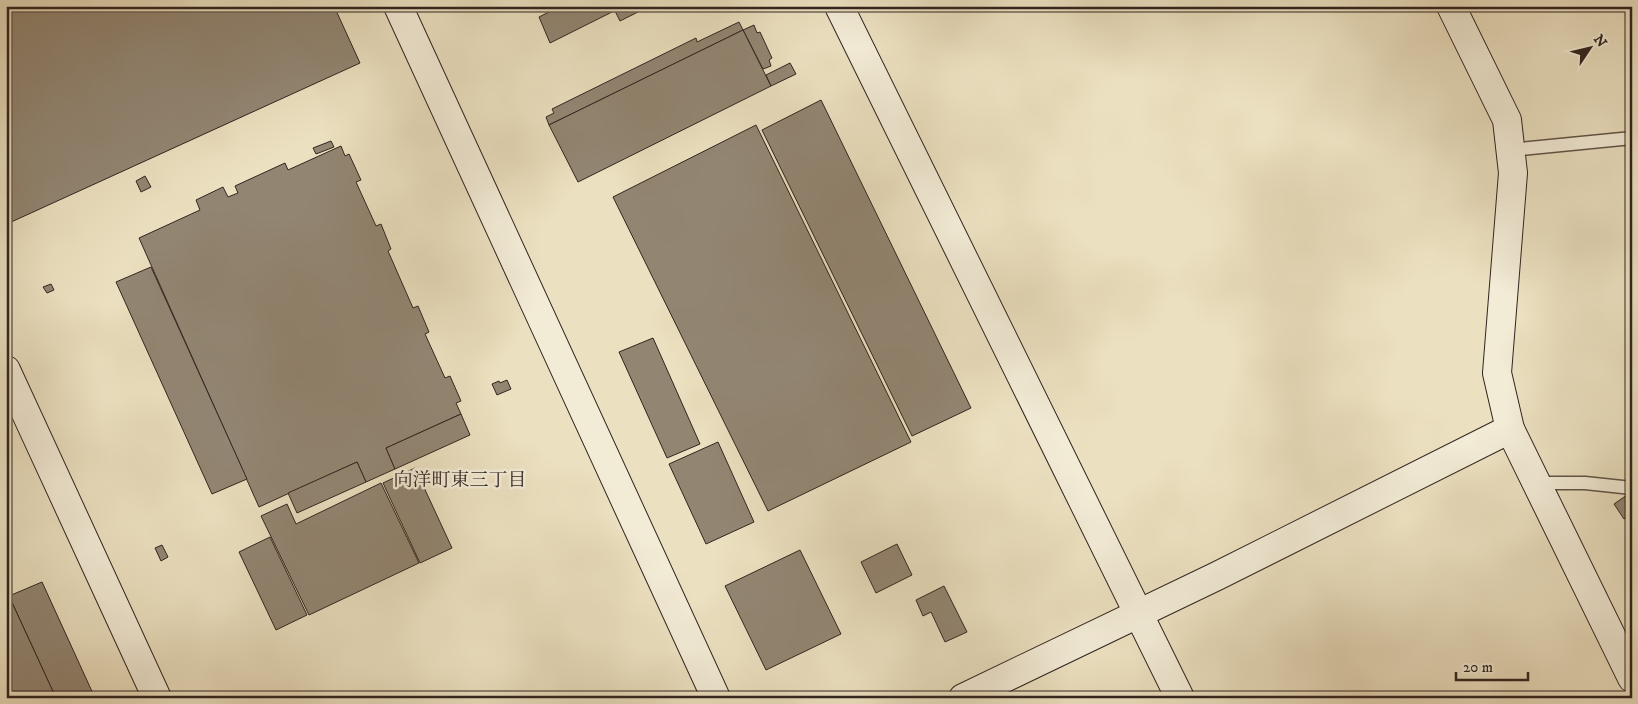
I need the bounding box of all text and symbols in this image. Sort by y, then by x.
north arrow [1566,22,1616,72]
text: N [1589,31,1611,51]
district label: 向洋町東三丁目 [393,469,527,492]
scale bar [1456,649,1528,681]
text: 20 m [1463,658,1493,677]

